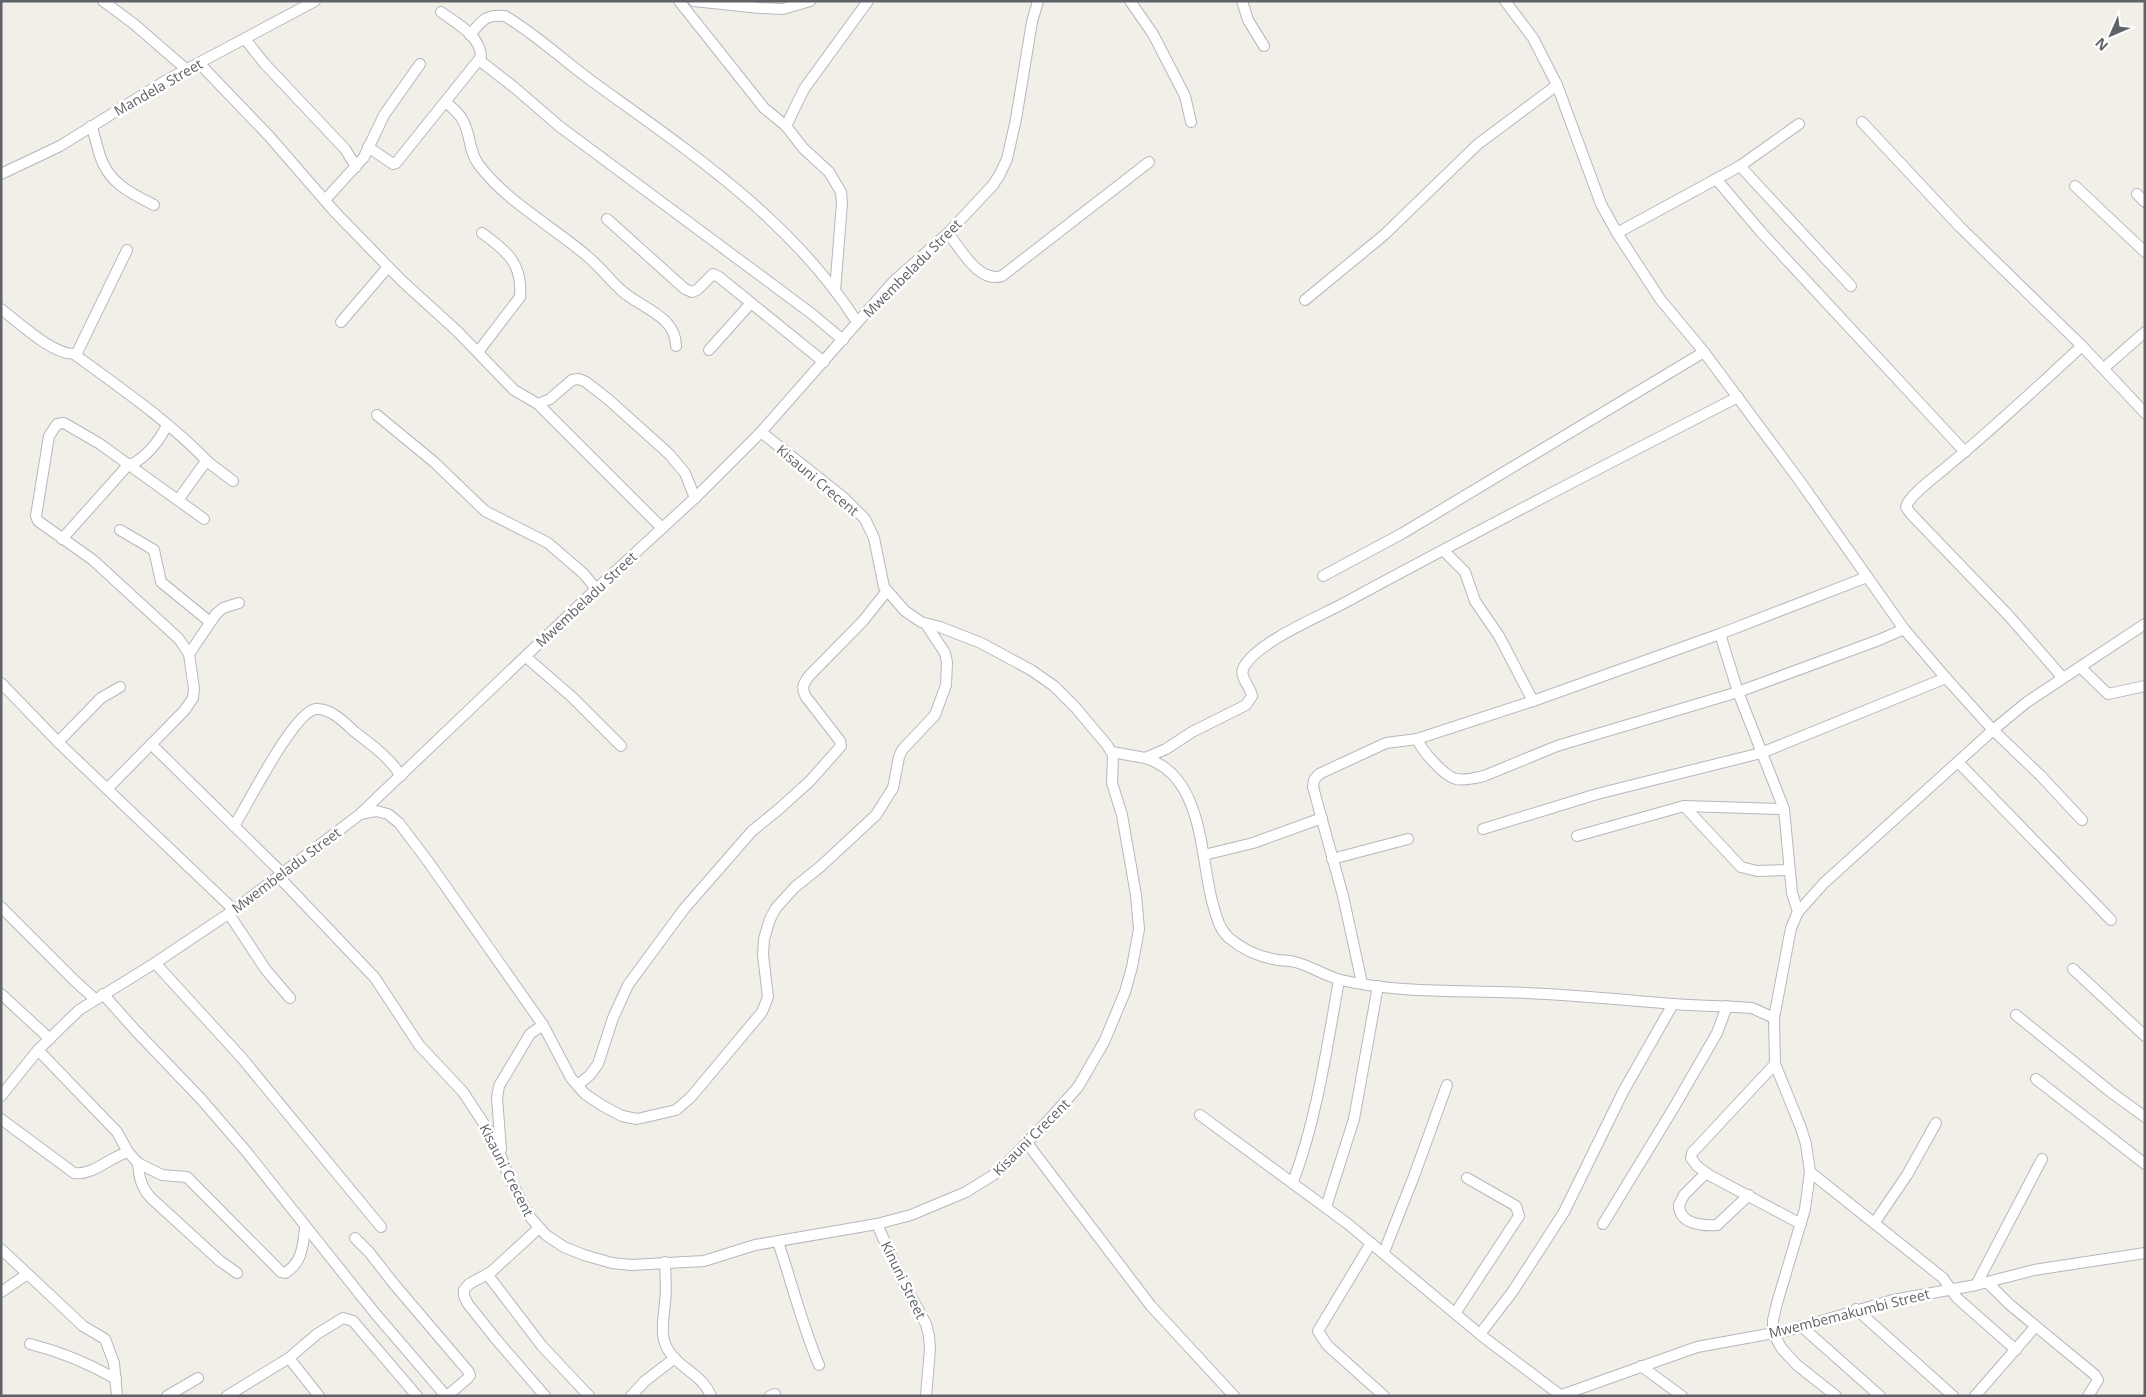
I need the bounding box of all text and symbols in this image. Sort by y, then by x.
north arrow [2086,10,2136,60]
text: N [2091,34,2112,55]
street label: Mandela Street [110,54,206,120]
street label: Mwembeladu Street [859,215,965,321]
street label: Kisauni Crecent [773,440,863,520]
street label: Mwembeladu Street [531,547,641,651]
street label: Mwembeladu Street [228,823,344,917]
street label: Kisauni Crecent [988,1094,1074,1180]
street label: Kisauni Crecent [476,1120,538,1220]
street label: Kinuni Street [877,1238,931,1322]
street label: Mwembemakumbi Street [1767,1284,1931,1342]

